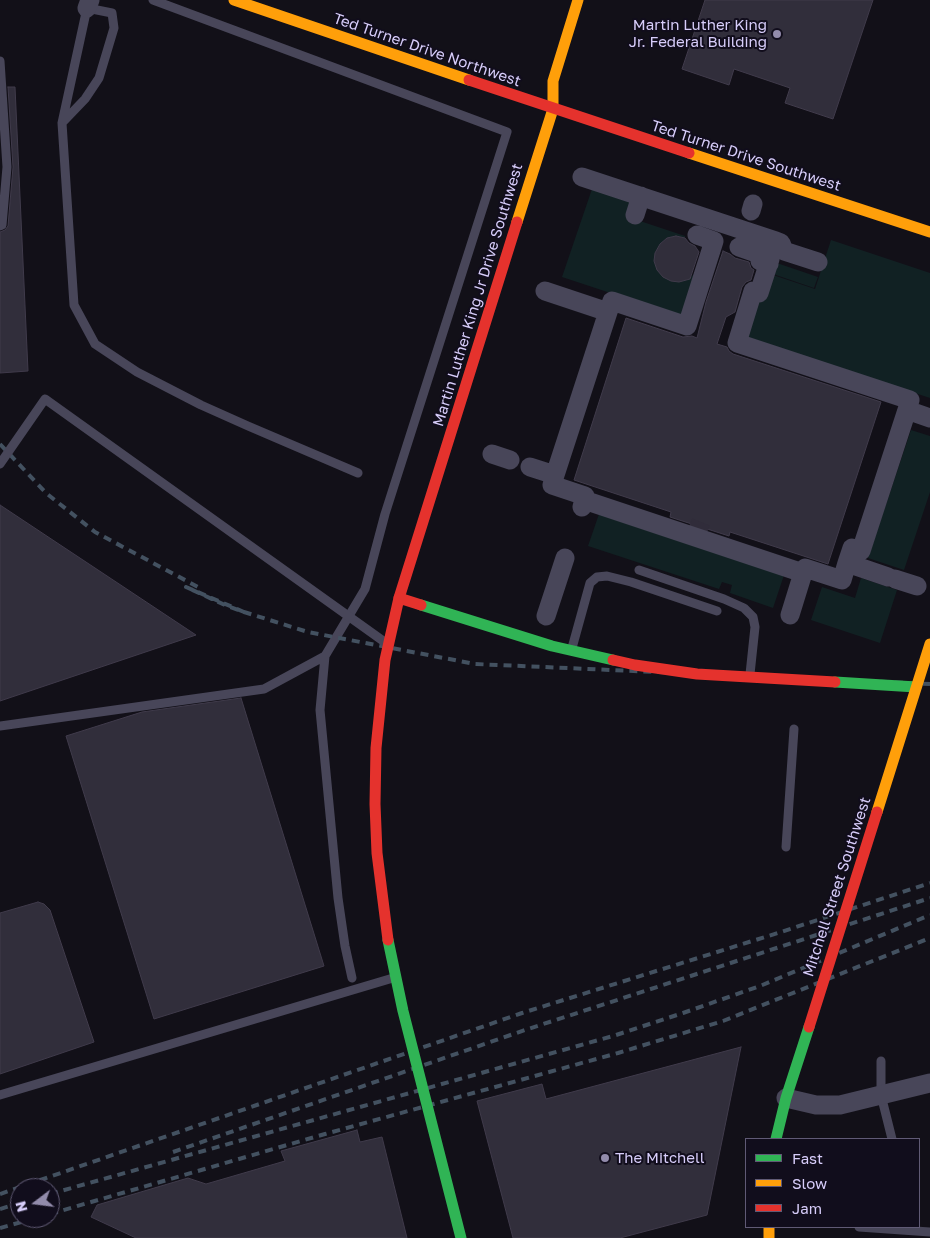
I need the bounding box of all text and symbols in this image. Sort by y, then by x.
street label: Ted Turner Drive Northwest [331,9,523,91]
place label: Martin Luther King Jr. Federal Building [629,16,767,51]
marker: Martin Luther King Jr. Federal Building [771,28,783,40]
street label: Ted Turner Drive Southwest [649,117,843,195]
street label: Martin Luther King Jr Drive Southwest [429,161,527,429]
street label: Mitchell Street Southwest [799,795,875,979]
legend [745,1138,920,1228]
place label: The Mitchell [615,1149,705,1167]
text: Fast [792,1149,823,1167]
marker: The Mitchell [599,1152,611,1164]
text: Slow [792,1174,827,1192]
north arrow [10,1178,60,1228]
text: N [11,1199,31,1214]
text: Jam [792,1199,822,1217]

